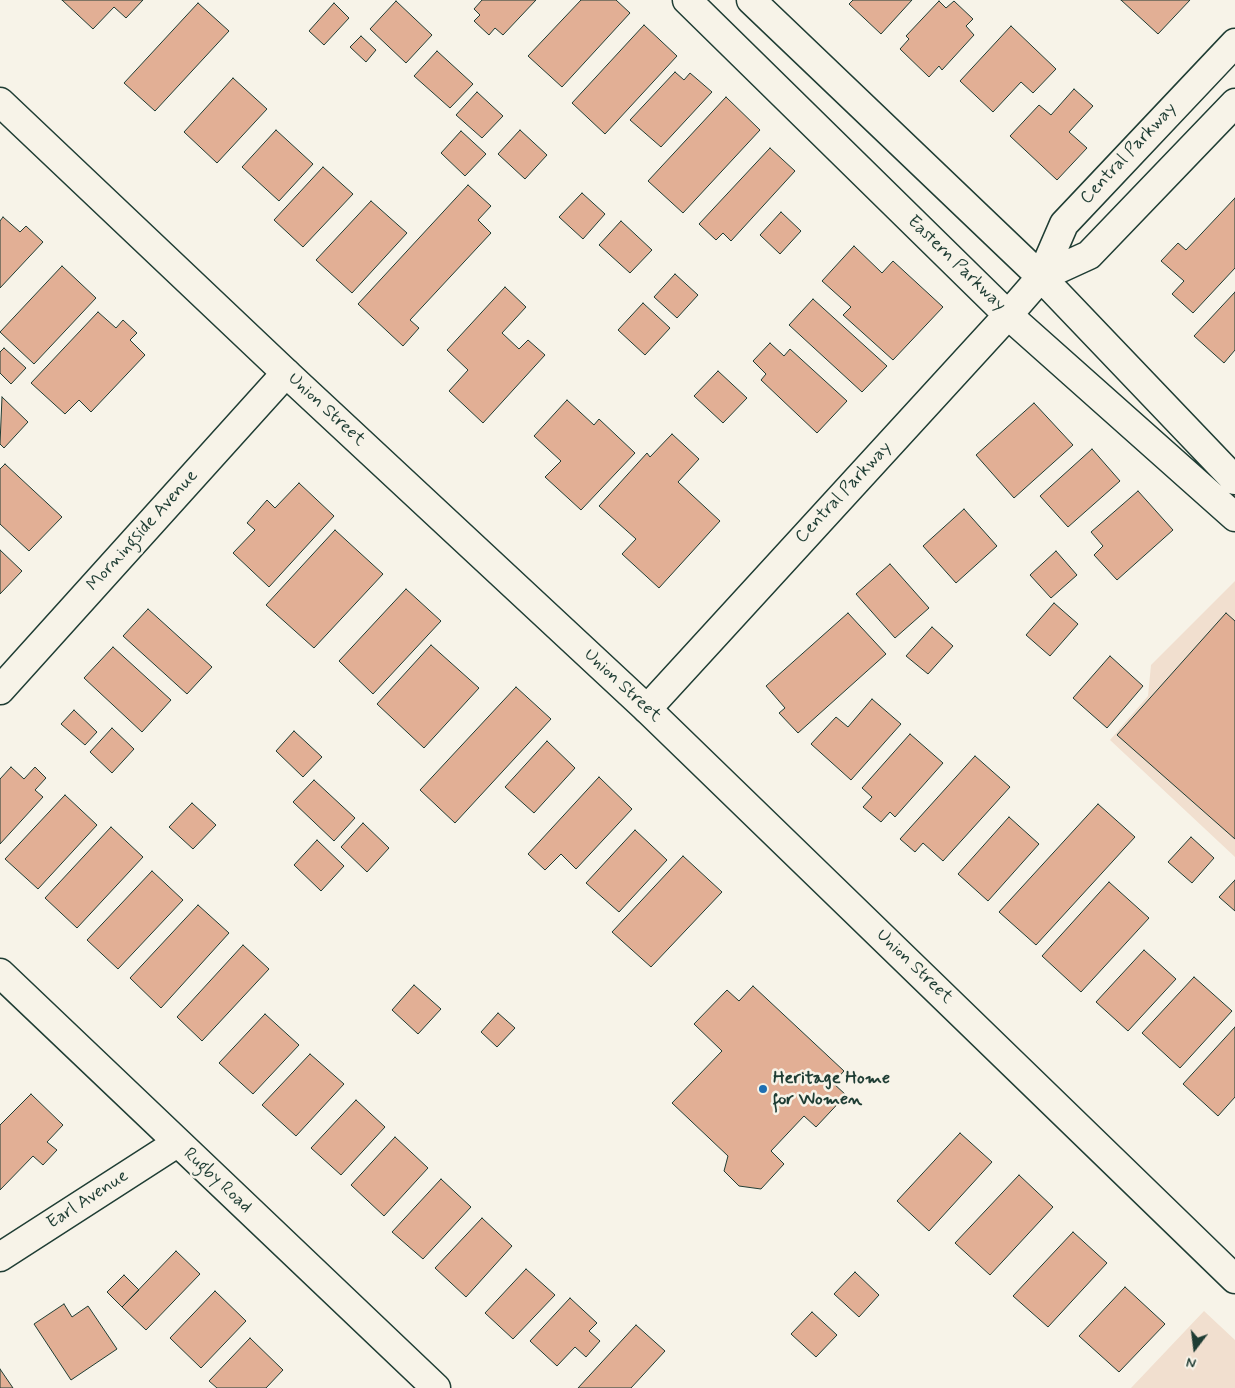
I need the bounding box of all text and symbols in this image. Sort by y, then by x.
street label: Central Parkway [1076,99,1182,209]
street label: Eastern Parkway [902,211,1010,317]
street label: Union Street [283,369,369,451]
street label: Central Parkway [791,438,897,548]
street label: Morningside Avenue [83,466,203,596]
street label: Union Street [579,645,665,727]
street label: Union Street [871,925,957,1009]
place label: Heritage Home for Women [773,1068,890,1110]
marker: Heritage Home for Women [757,1083,769,1095]
street label: Rugby Road [178,1144,256,1218]
street label: Earl Avenue [43,1166,133,1234]
north arrow [1170,1323,1220,1373]
text: N [1184,1353,1198,1372]

